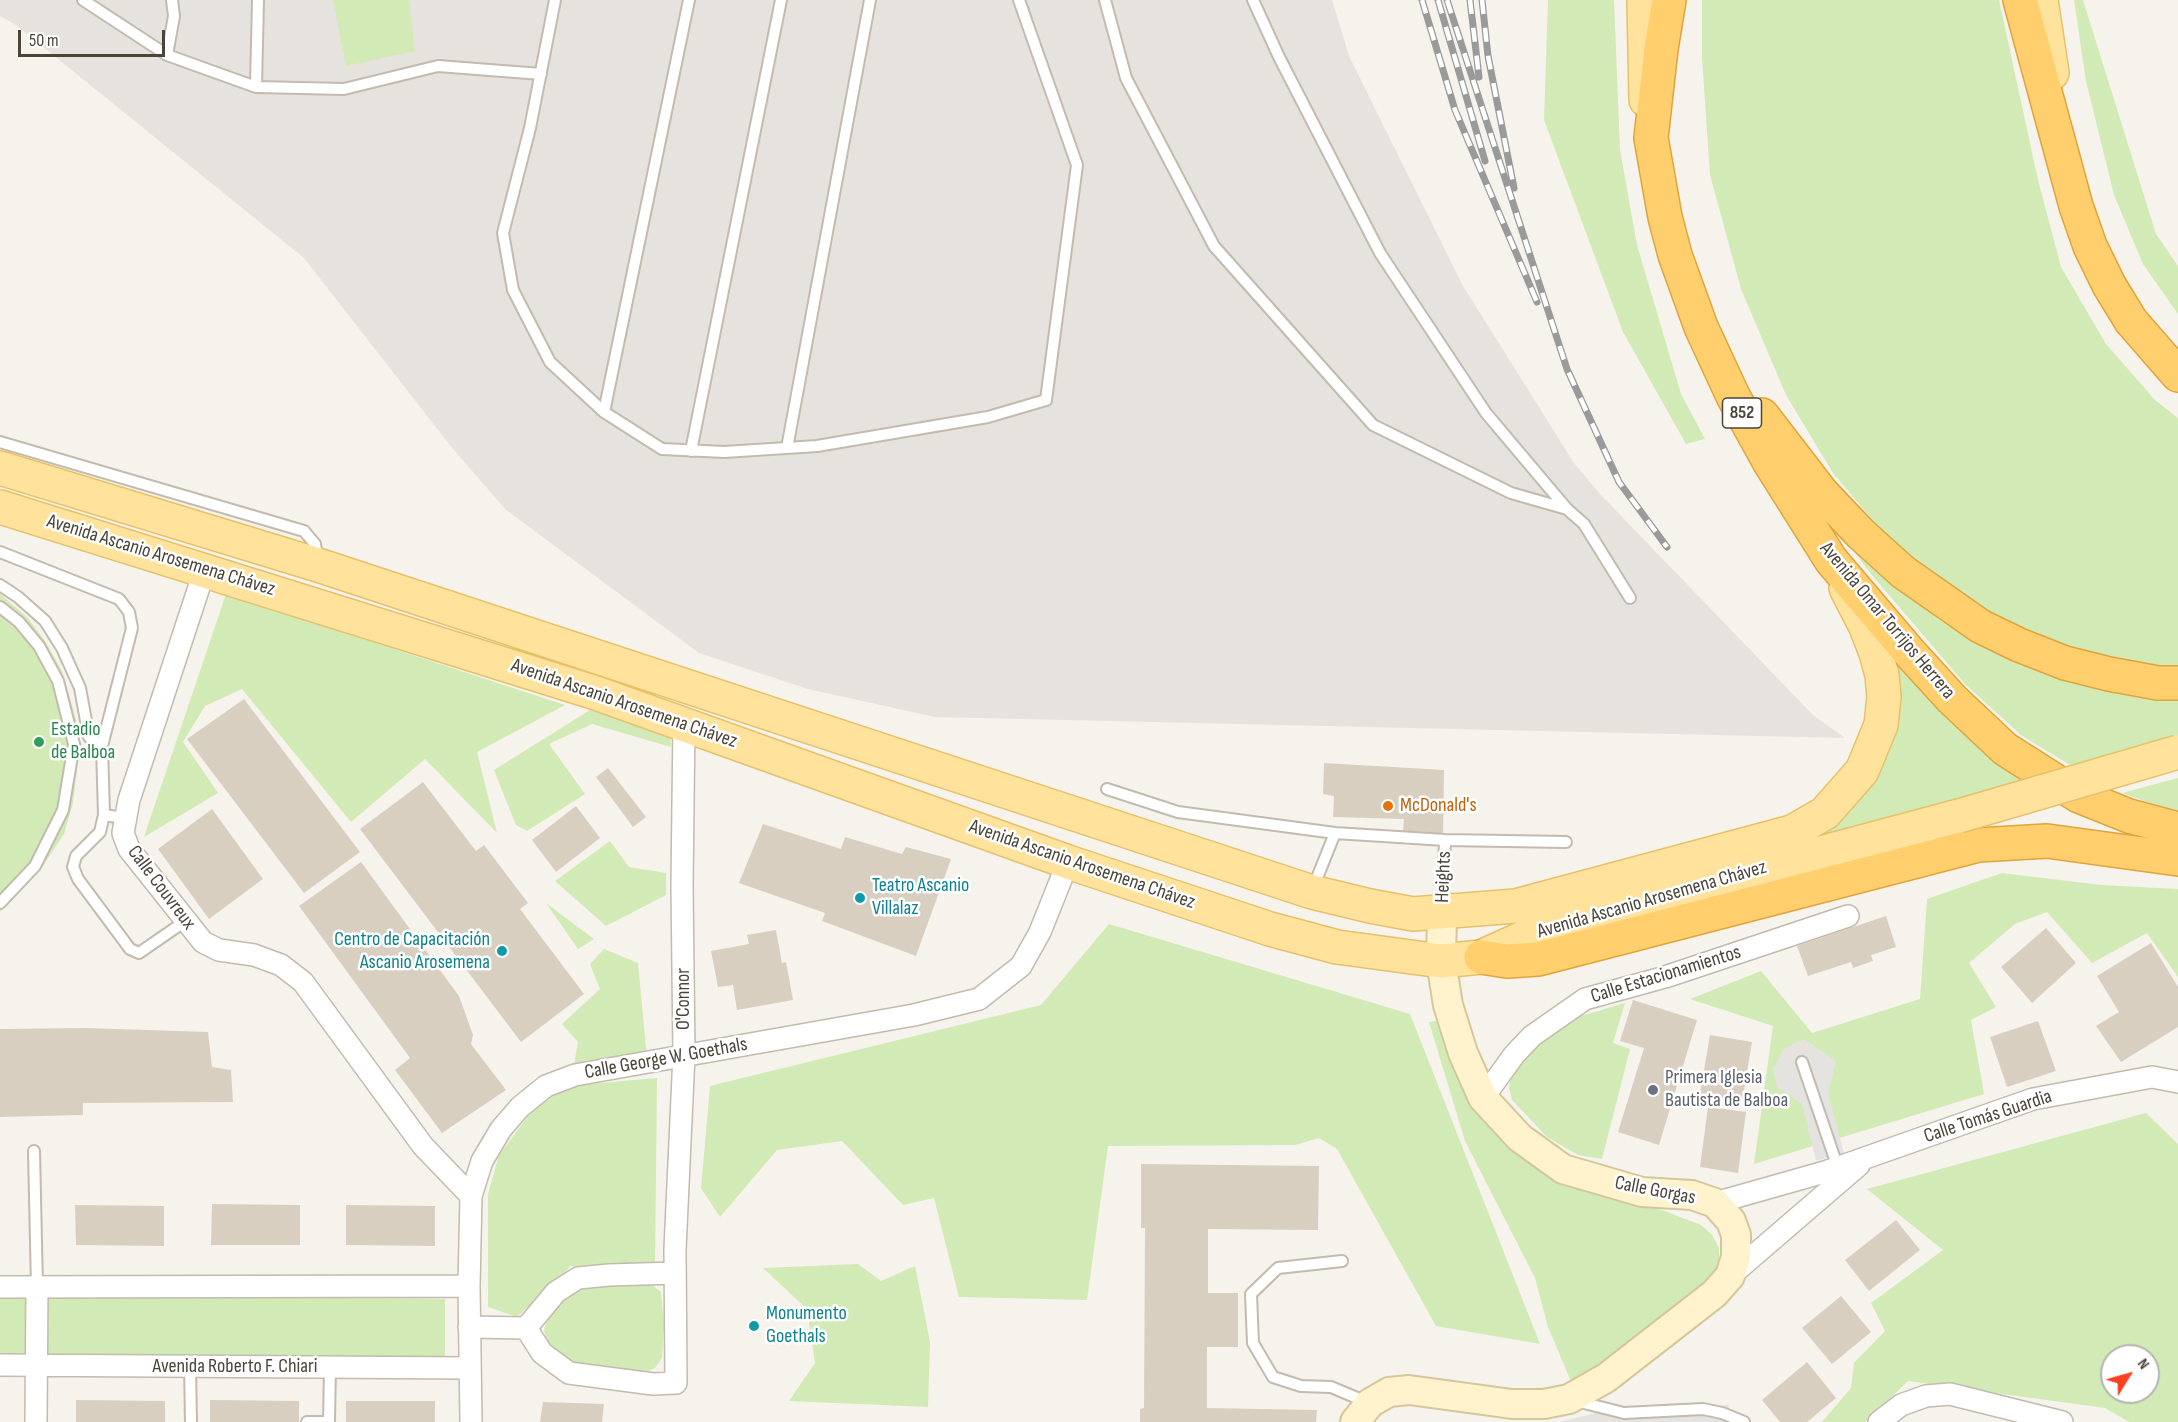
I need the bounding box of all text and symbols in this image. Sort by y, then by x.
scale bar [21,18,168,56]
text: 50 m [29,30,59,51]
road number: 852 [1722,398,1762,428]
street label: Avenida Ascanio Arosemena Chávez [44,510,278,602]
street label: Avenida Omar Torrijos Herrera [1814,538,1960,704]
street label: Avenida Ascanio Arosemena Chávez [508,654,740,754]
place label: Estadio de Balboa [51,718,115,765]
marker: Estadio de Balboa [32,735,46,749]
place label: McDonald's [1400,794,1477,818]
marker: McDonald's [1381,799,1395,813]
street label: Avenida Ascanio Arosemena Chávez [966,815,1198,915]
street label: Calle Couvreux [122,841,200,935]
street label: Heights [1431,851,1457,903]
street label: Avenida Ascanio Arosemena Chávez [1535,856,1769,944]
place label: Teatro Ascanio Villalaz [872,874,969,921]
marker: Teatro Ascanio Villalaz [853,891,867,905]
place label: Centro de Capacitación Ascanio Arosemena [334,928,490,975]
street label: Calle Estacionamientos [1588,941,1744,1009]
marker: Centro de Capacitación Ascanio Arosemena [495,944,509,958]
street label: O'Connor [672,968,696,1030]
street label: Calle George W. Goethals [583,1033,749,1085]
place label: Primera Iglesia Bautista de Balboa [1665,1066,1788,1113]
marker: Primera Iglesia Bautista de Balboa [1646,1083,1660,1097]
street label: Calle Tomás Guardia [1921,1085,2055,1149]
street label: Calle Gorgas [1613,1171,1697,1211]
place label: Monumento Goethals [766,1302,847,1349]
marker: Monumento Goethals [747,1319,761,1333]
north arrow [2100,1344,2160,1404]
street label: Avenida Roberto F. Chiari [153,1355,317,1379]
text: N [2133,1355,2153,1373]

